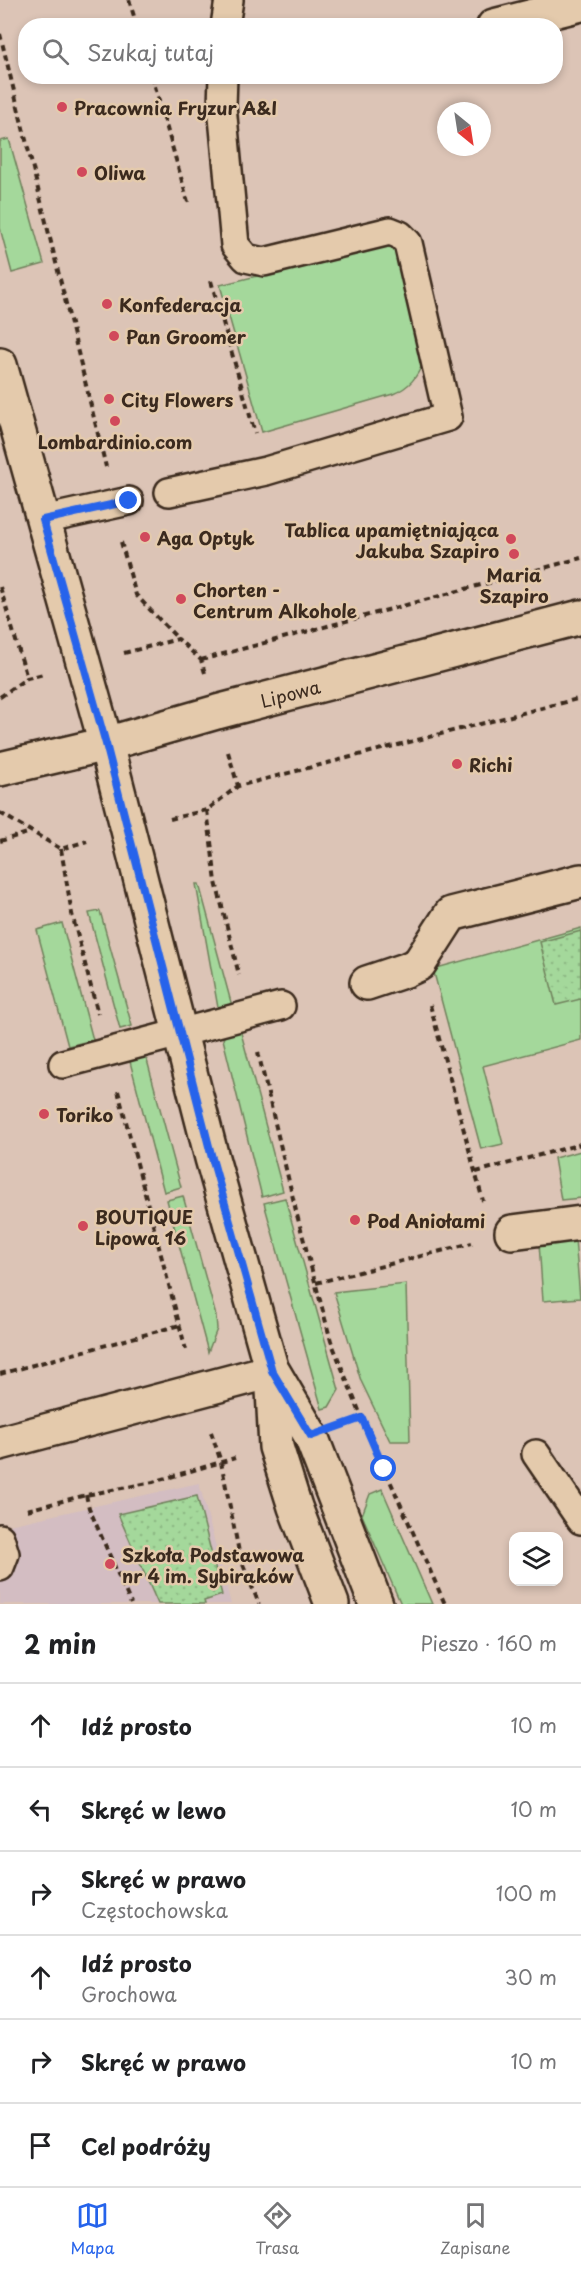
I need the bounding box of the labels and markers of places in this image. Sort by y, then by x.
place label: Pracownia Fryzur A&I [74,94,277,121]
marker: Pracownia Fryzur A&I [55,100,69,114]
place label: Oliwa [94,159,146,186]
marker: Oliwa [75,165,89,179]
place label: Konfederacja [119,291,242,318]
marker: Konfederacja [100,297,114,311]
place label: Pan Groomer [126,323,247,350]
marker: Pan Groomer [107,329,121,343]
place label: City Flowers [121,386,234,413]
marker: City Flowers [102,392,116,406]
marker: Lombardinio.com [108,414,122,428]
place label: Lombardinio.com [38,428,192,455]
place label: Tablica upamiętniająca Jakuba Szapiro [284,516,499,564]
place label: Aga Optyk [157,524,255,551]
marker: Aga Optyk [138,530,152,544]
marker: Tablica upamiętniająca Jakuba Szapiro [504,532,518,546]
marker: Maria Szapiro [507,547,521,561]
place label: Maria Szapiro [479,561,549,609]
place label: Chorten - Centrum Alkohole [193,576,357,624]
marker: Chorten - Centrum Alkohole [174,592,188,606]
place label: Richi [469,751,513,778]
marker: Richi [450,757,464,771]
place label: Toriko [56,1101,113,1128]
marker: Toriko [37,1107,51,1121]
place label: BOUTIQUE Lipowa 16 [95,1203,193,1251]
place label: Pod Aniołami [367,1207,485,1234]
marker: Pod Aniołami [348,1213,362,1227]
marker: BOUTIQUE Lipowa 16 [76,1219,90,1233]
place label: Szkoła Podstawowa nr 4 im. Sybiraków [122,1541,304,1589]
marker: Szkoła Podstawowa nr 4 im. Sybiraków [103,1557,117,1571]

